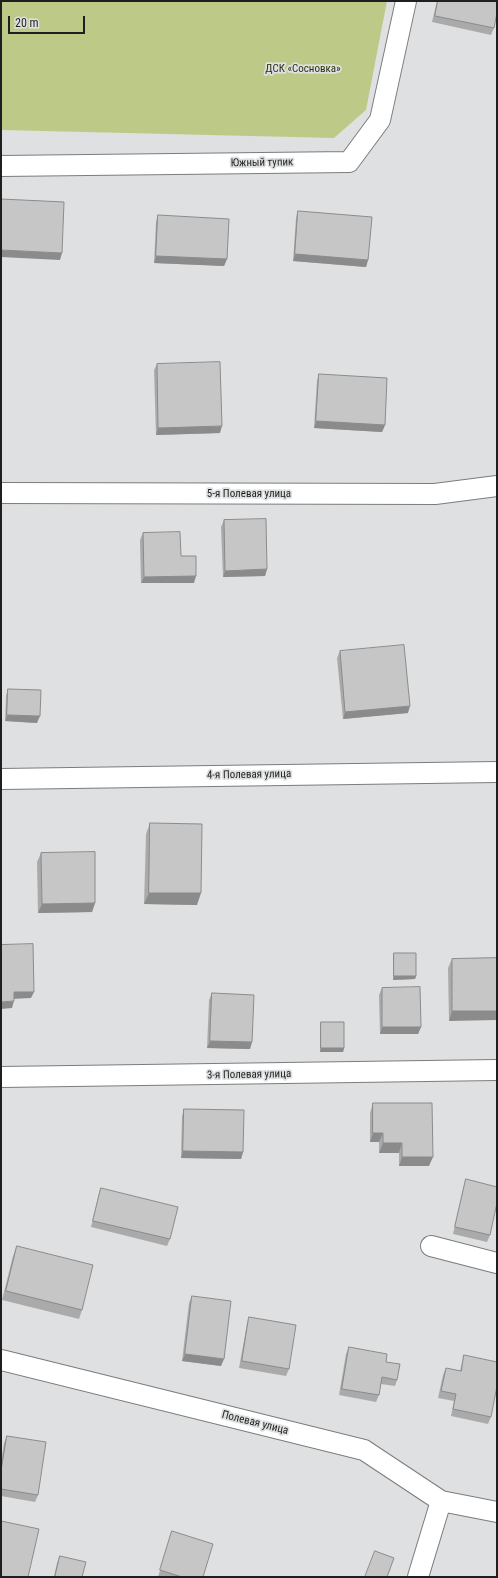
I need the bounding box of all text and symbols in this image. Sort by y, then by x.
scale bar [10,8,87,34]
text: 20 m [15,16,39,30]
park label: ДСК «Сосновка» [265,62,341,76]
street label: Южный тупик [231,156,293,170]
street label: 5-я Полевая улица [207,487,291,501]
street label: 4-я Полевая улица [207,768,291,782]
street label: 3-я Полевая улица [207,1068,291,1082]
street label: Полевая улица [220,1408,290,1438]

